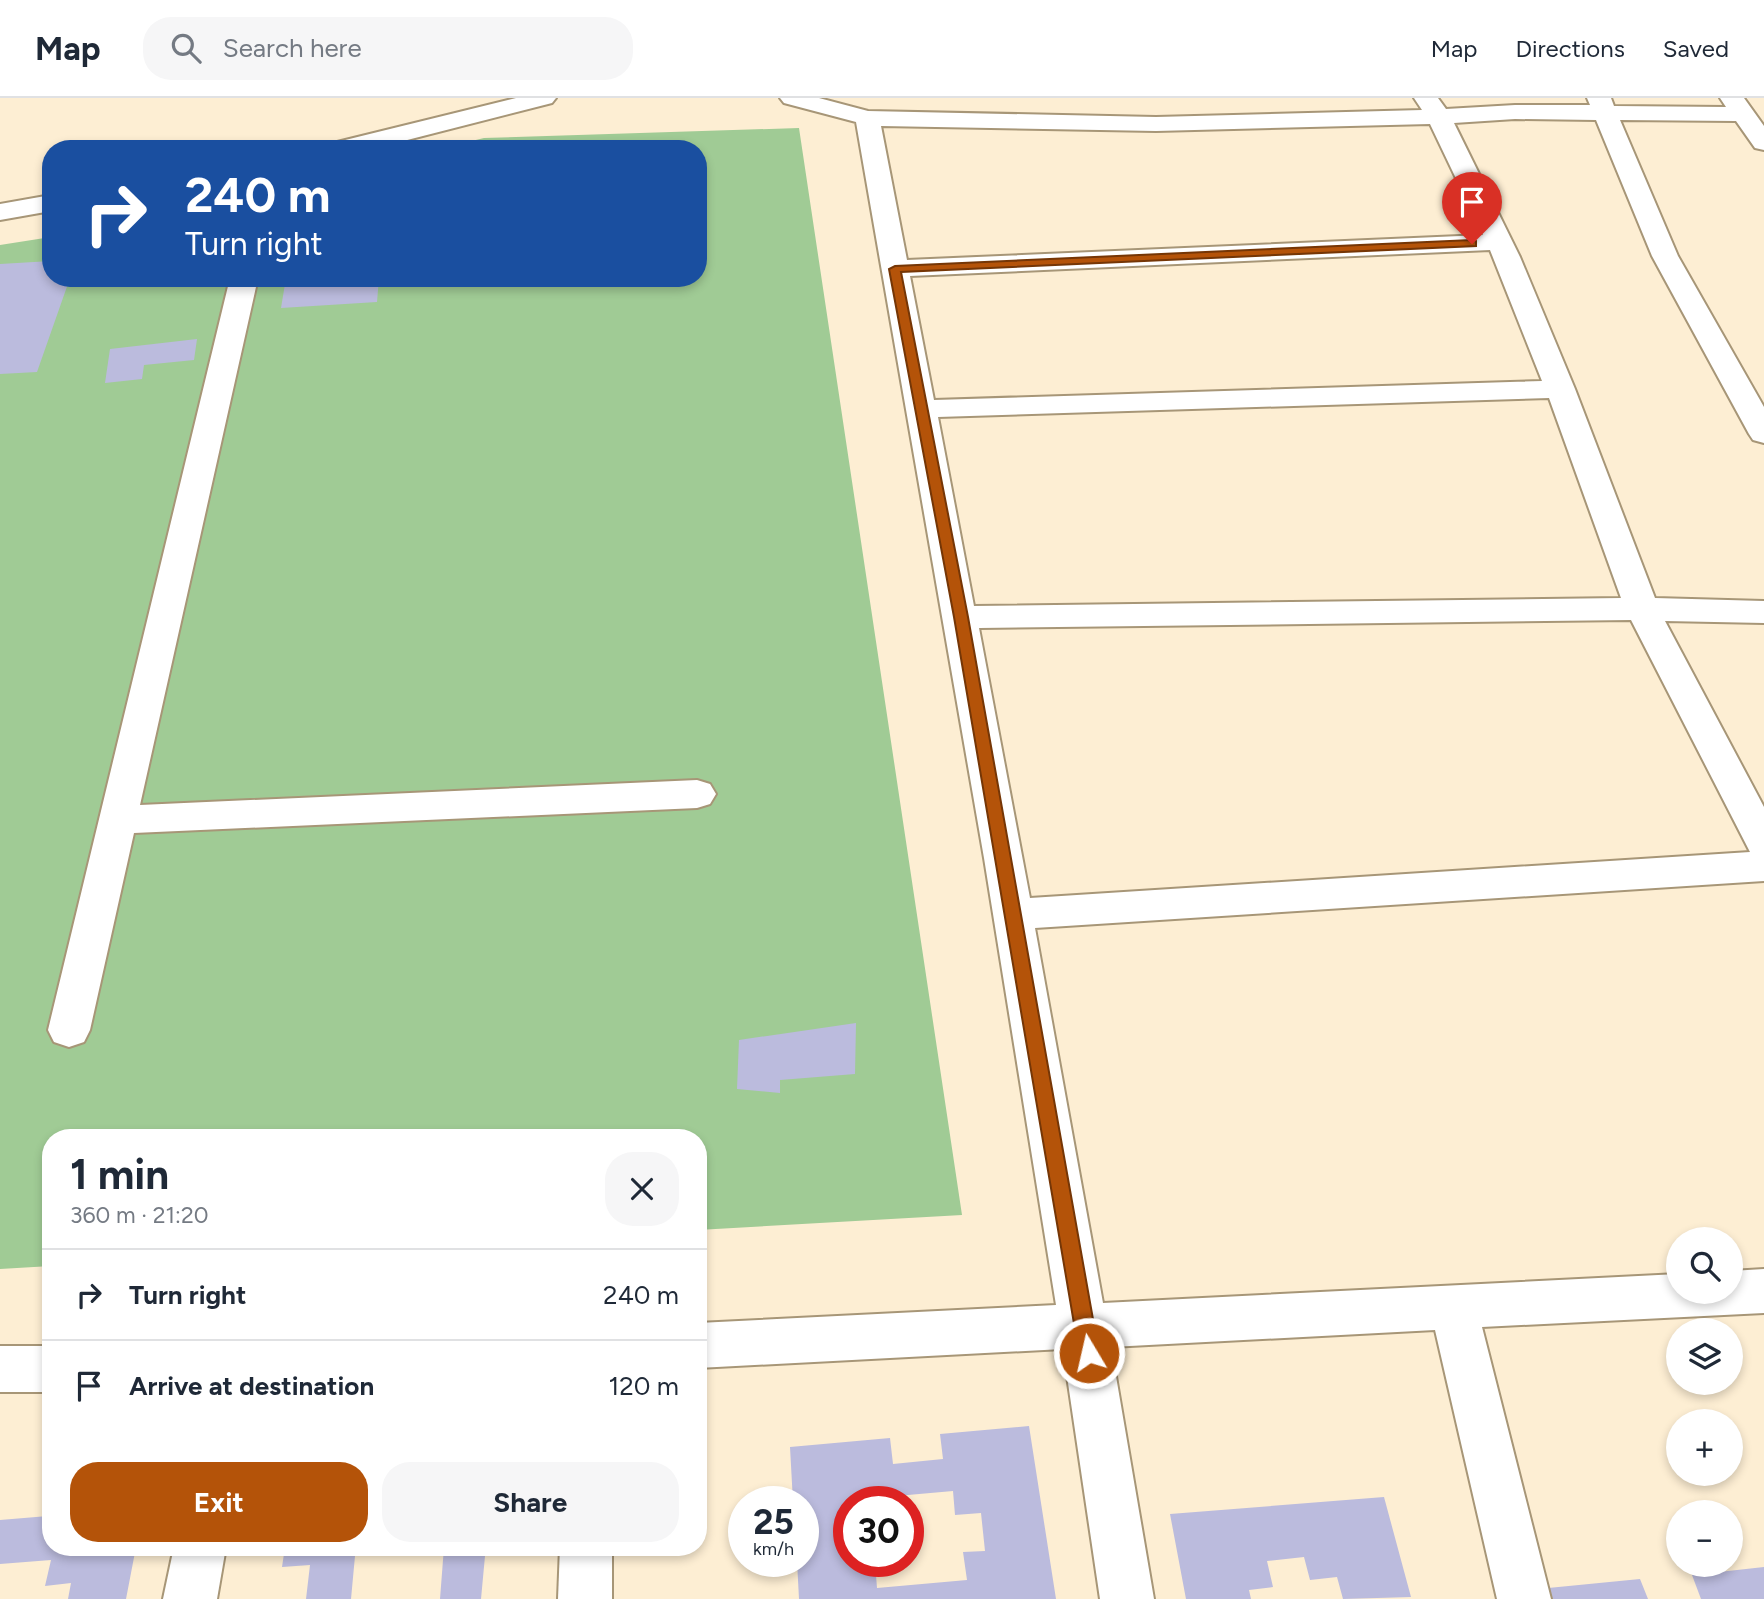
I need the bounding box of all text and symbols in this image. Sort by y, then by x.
search box [143,17,633,80]
text: Map [35,29,101,68]
icon: search [167,29,205,67]
text: Search here [223,32,362,64]
text: Map [1431,34,1477,63]
text: Directions [1515,34,1625,63]
text: Saved [1663,34,1729,63]
text: 240 m [185,165,331,224]
icon: right [70,168,161,259]
pin [1442,172,1502,244]
icon: arrive [1453,183,1491,221]
text: Turn right [185,225,323,263]
text: 1 min [70,1149,169,1200]
button: close [605,1152,679,1226]
text: 360 m · 21:20 [70,1201,209,1229]
map controls [1666,1227,1743,1577]
button: search [1666,1227,1743,1304]
icon: right [70,1276,108,1314]
text: Turn right [129,1279,246,1311]
text: 240 m [603,1279,679,1311]
position arrow [1052,1316,1126,1390]
button: layers [1666,1318,1743,1395]
icon: arrive [70,1367,108,1405]
text: Arrive at destination [129,1370,374,1402]
text: 120 m [609,1370,679,1402]
button: + [1666,1409,1743,1486]
button: Exit [70,1462,368,1542]
button: Share [382,1462,679,1542]
speed limit sign: 30 [833,1486,924,1577]
button: − [1666,1500,1743,1577]
text: 25 [753,1501,794,1543]
text: km/h [753,1538,794,1560]

